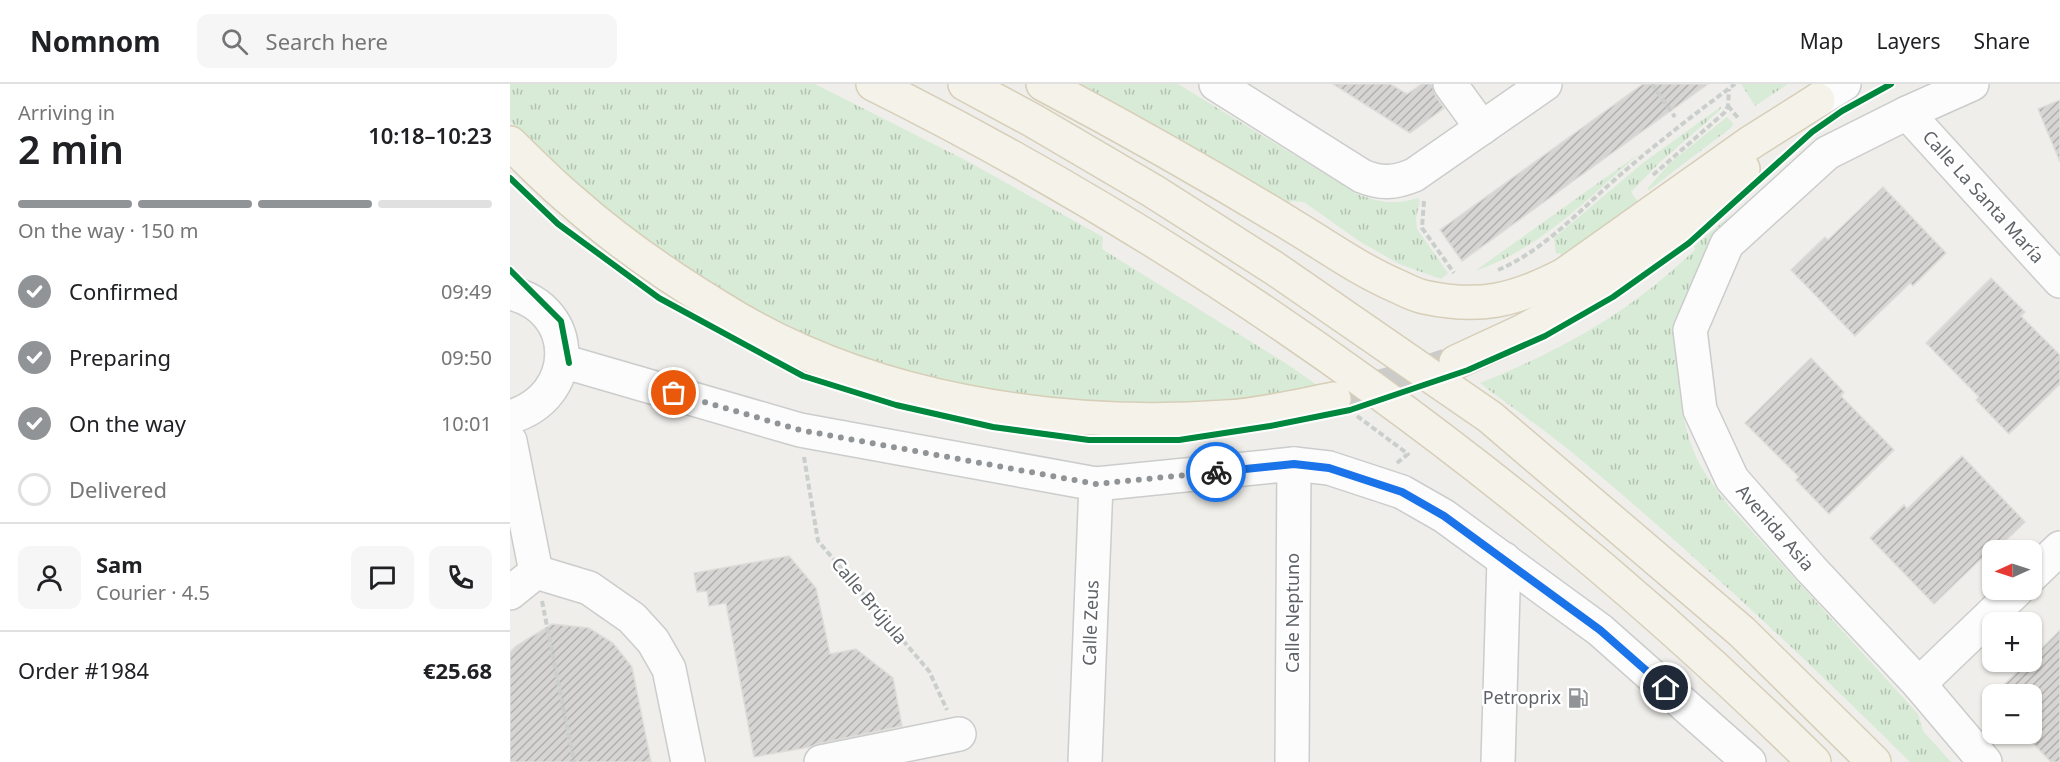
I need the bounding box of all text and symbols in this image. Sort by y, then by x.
search box [197,14,617,68]
text: Nomnom [30,22,161,60]
icon: search [218,25,251,58]
text: Search here [266,26,388,56]
text: Map [1800,27,1844,55]
text: Layers [1877,27,1941,55]
text: Share [1974,27,2030,55]
text: Arriving in [18,99,115,126]
text: 10:18–10:23 [368,120,492,150]
text: 2 min [18,122,124,175]
street label: Calle La Santa María [1918,125,2050,268]
text: On the way · 150 m [18,217,198,244]
icon: check [18,275,51,308]
text: Confirmed [69,276,179,306]
text: 09:49 [441,278,492,305]
icon: check [18,341,51,374]
text: Preparing [69,342,171,372]
text: 09:50 [441,344,492,371]
pin [648,367,699,418]
icon: bag [657,376,690,409]
icon: check [18,407,51,440]
text: On the way [69,408,186,438]
text: 10:01 [441,410,492,437]
courier [1186,442,1246,502]
icon: bike [1200,456,1233,489]
text: Delivered [69,474,167,504]
street label: Avenida Asia [1732,479,1820,576]
north arrow [1982,540,2042,600]
map controls [1982,540,2042,744]
button: person [18,546,81,609]
button: chat [351,546,414,609]
button: phone [429,546,492,609]
text: Sam [96,549,143,579]
street label: Calle Brújula [826,552,913,649]
street label: Calle Neptuno [1280,553,1304,673]
text: Courier · 4.5 [96,579,210,606]
street label: Calle Zeus [1077,580,1103,666]
button: + [1982,612,2042,672]
text: Order #1984 [18,655,149,685]
text: €25.68 [423,655,492,685]
pin [1640,662,1691,713]
icon: home [1649,671,1682,704]
button: − [1982,684,2042,744]
place label: Petroprix [1483,685,1561,709]
fuel station icon: Petroprix [1566,686,1590,710]

